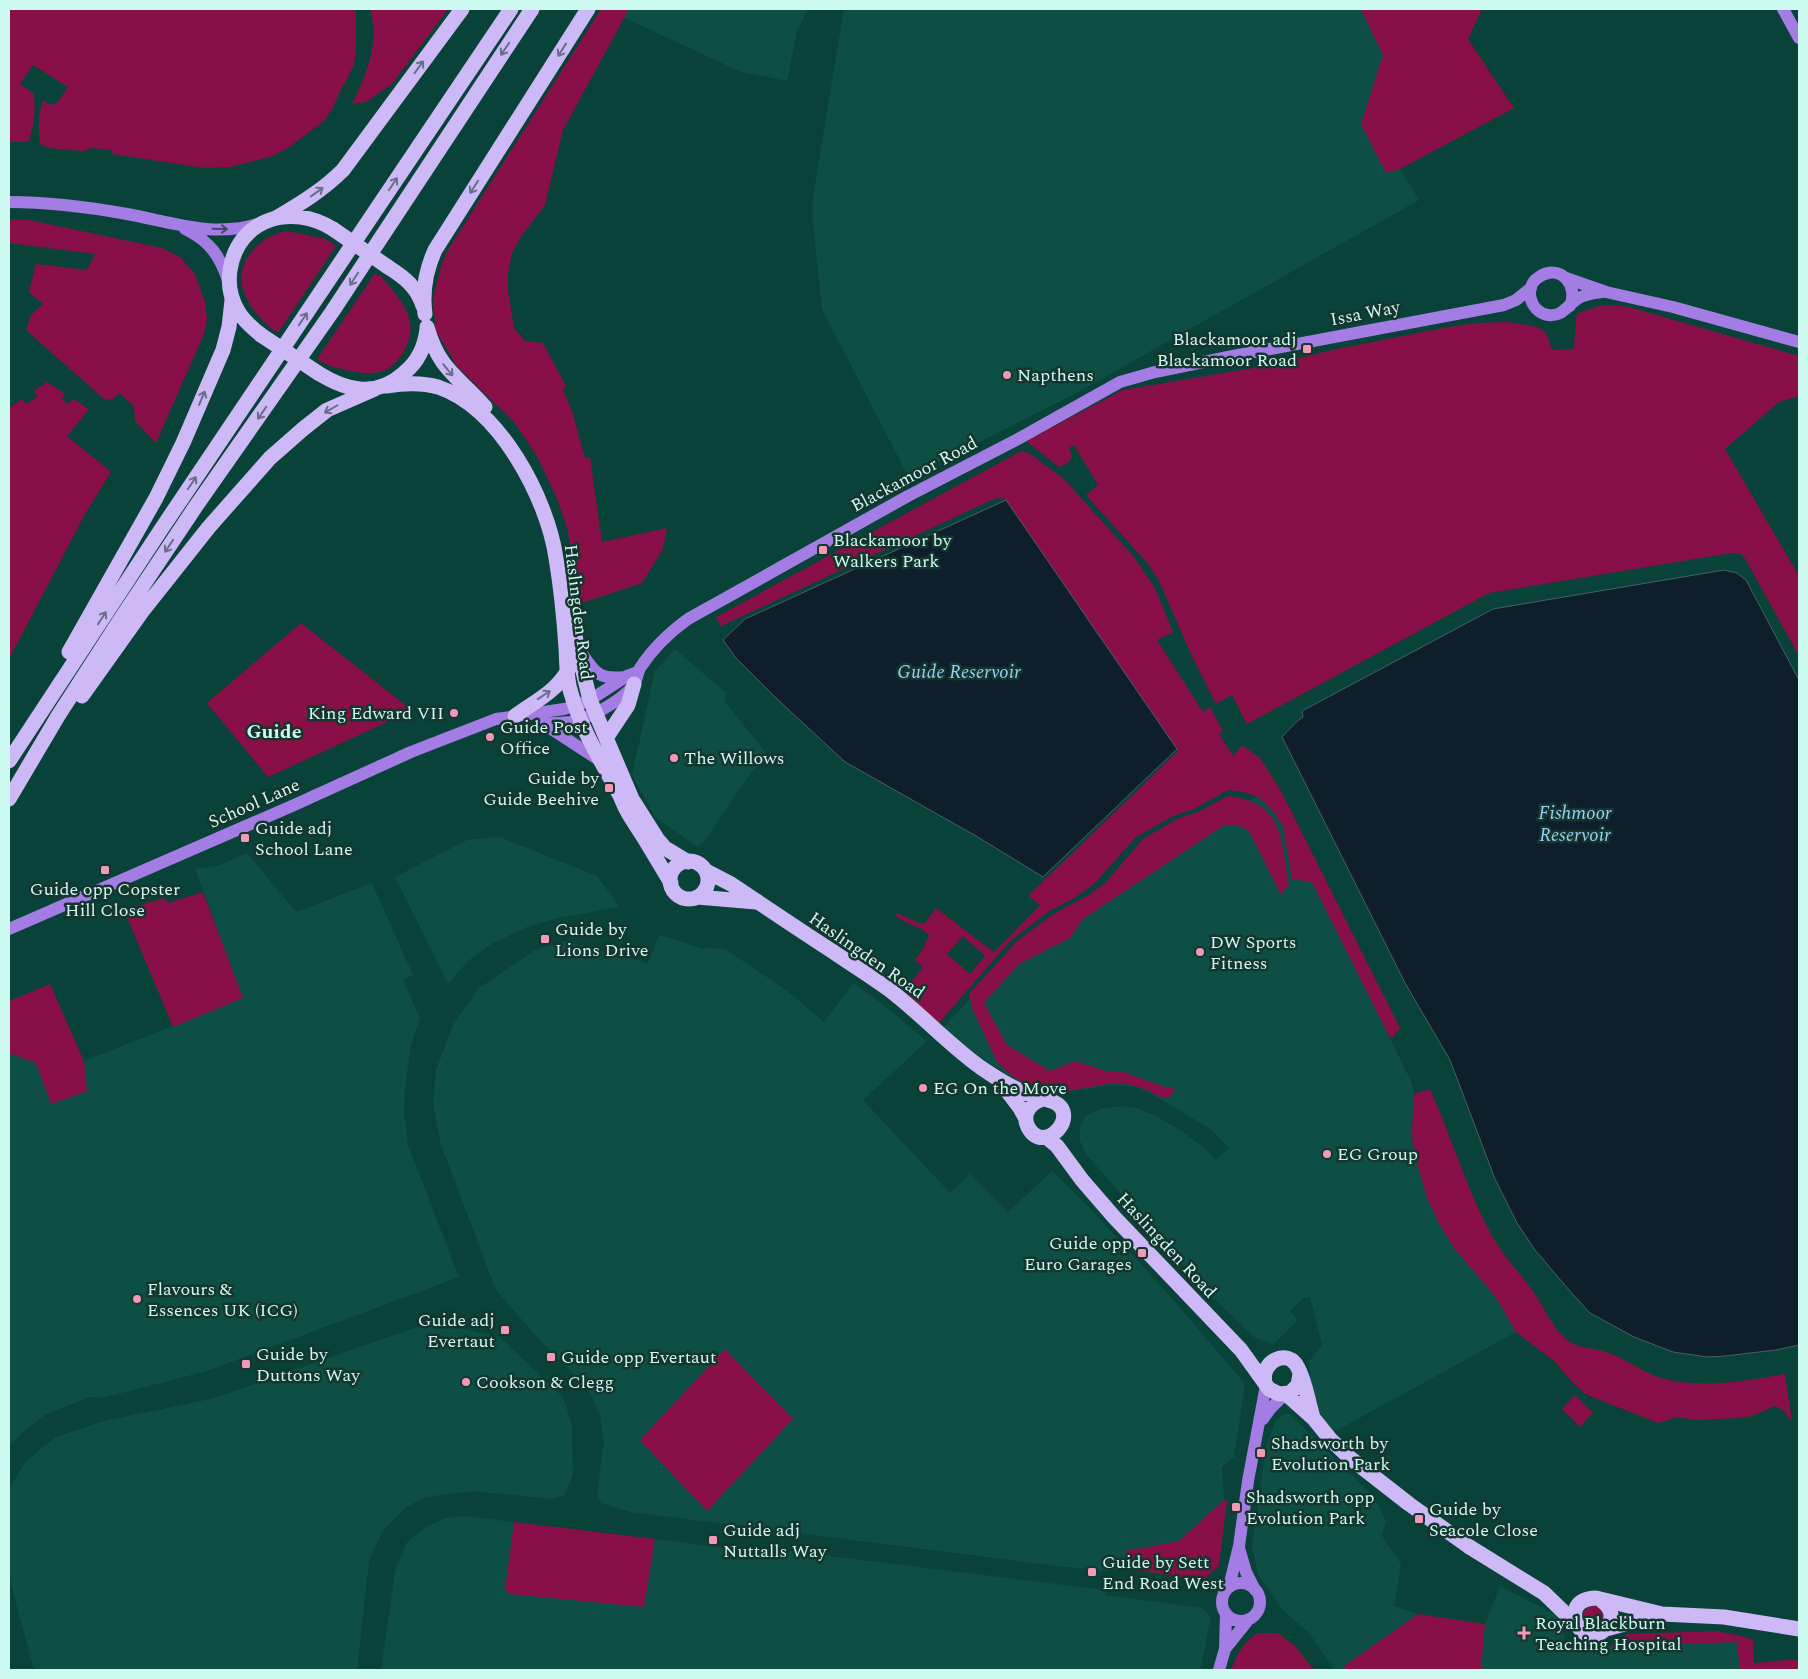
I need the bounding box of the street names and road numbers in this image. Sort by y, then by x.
street label: Issa Way [1328,293,1404,333]
street label: Blackamoor Road [846,430,982,519]
street label: Haslingden Road [557,543,600,681]
street label: School Lane [204,771,304,836]
street label: Haslingden Road [803,905,930,1006]
street label: Haslingden Road [1110,1186,1223,1304]

